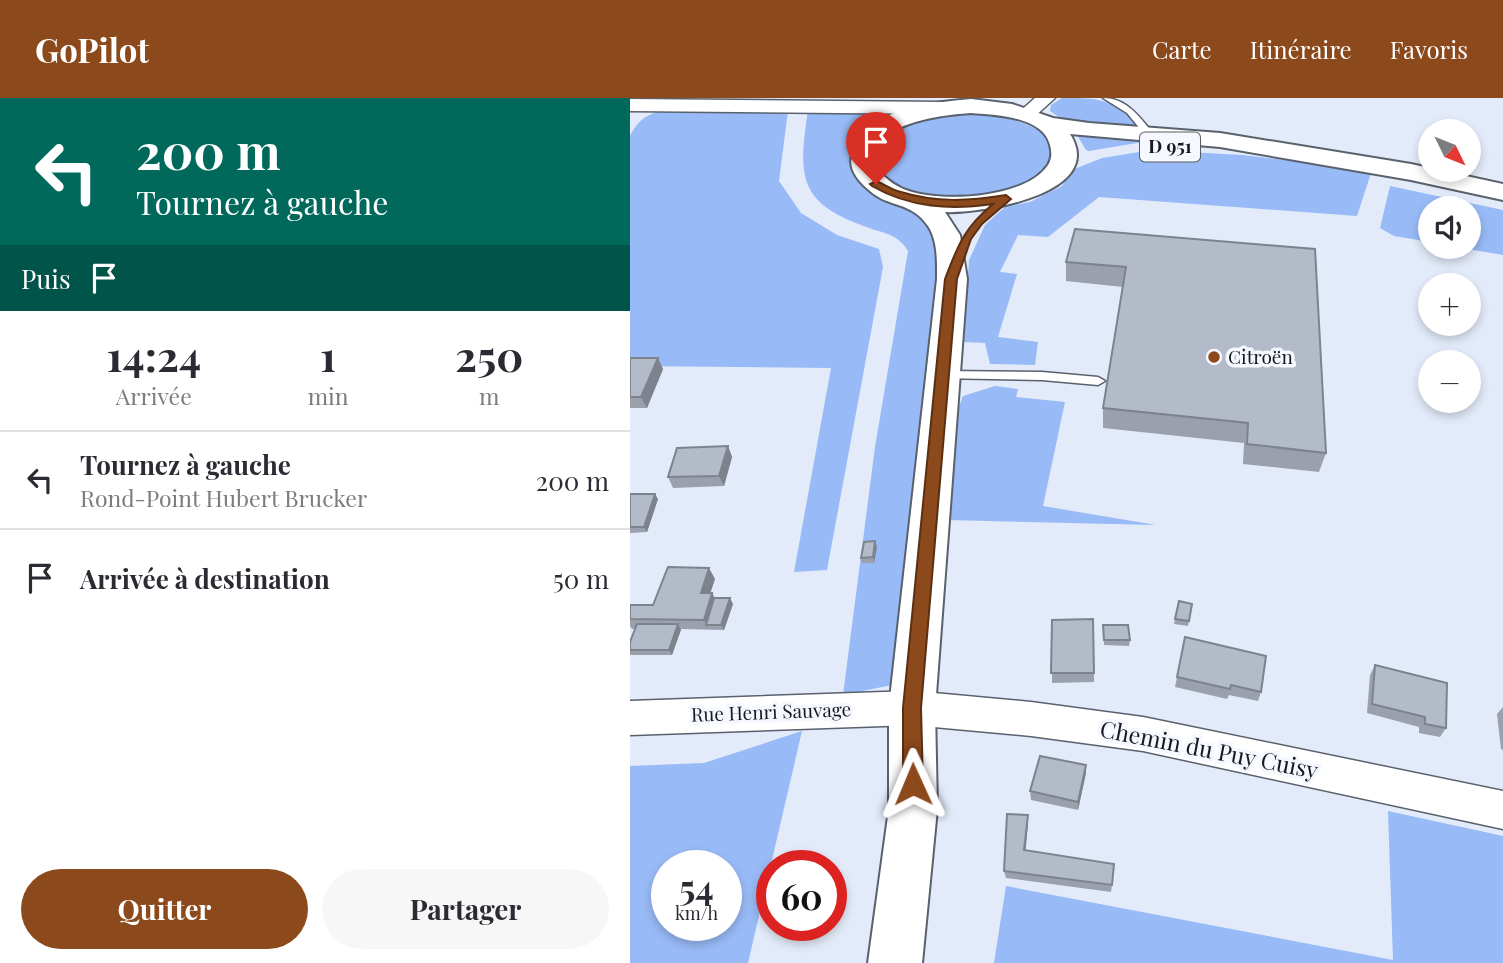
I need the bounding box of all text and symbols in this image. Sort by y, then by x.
text: GoPilot [35,27,149,71]
text: Carte [1152,33,1212,65]
text: Itinéraire [1250,33,1352,65]
text: Favoris [1390,33,1468,65]
pin [846,112,906,184]
text: 200 m [136,117,281,182]
north arrow [1418,119,1480,182]
map controls [1418,119,1481,413]
icon: arrive [857,123,895,161]
icon: left [21,126,112,217]
road number: D 951 [1140,132,1200,162]
text: Tournez à gauche [136,180,389,223]
button: sound [1418,196,1481,259]
icon: arrive [85,259,123,297]
text: Puis [21,261,71,296]
button: + [1418,273,1481,336]
text: 14:24 [107,327,201,383]
text: 1 [320,327,336,383]
text: 250 [455,327,523,383]
place label: Citroën [1228,343,1293,369]
marker: Citroën [1206,349,1222,365]
button: − [1418,350,1481,413]
text: Arrivée [116,380,192,411]
text: min [308,380,349,411]
text: m [479,380,499,411]
text: Tournez à gauche [80,447,291,482]
icon: left [21,461,59,499]
text: 200 m [536,463,609,498]
text: Rond-Point Hubert Brucker [80,482,367,513]
icon: arrive [21,559,59,597]
text: Arrivée à destination [80,561,330,596]
text: 50 m [553,561,609,596]
street label: Rue Henri Sauvage [690,695,852,727]
street label: Chemin du Puy Cuisy [1098,712,1321,785]
position arrow [876,747,950,821]
speed limit sign: 60 [756,850,847,941]
text: 54 [679,863,714,910]
button: Quitter [21,869,308,949]
button: Partager [322,869,609,949]
text: km/h [675,901,718,925]

